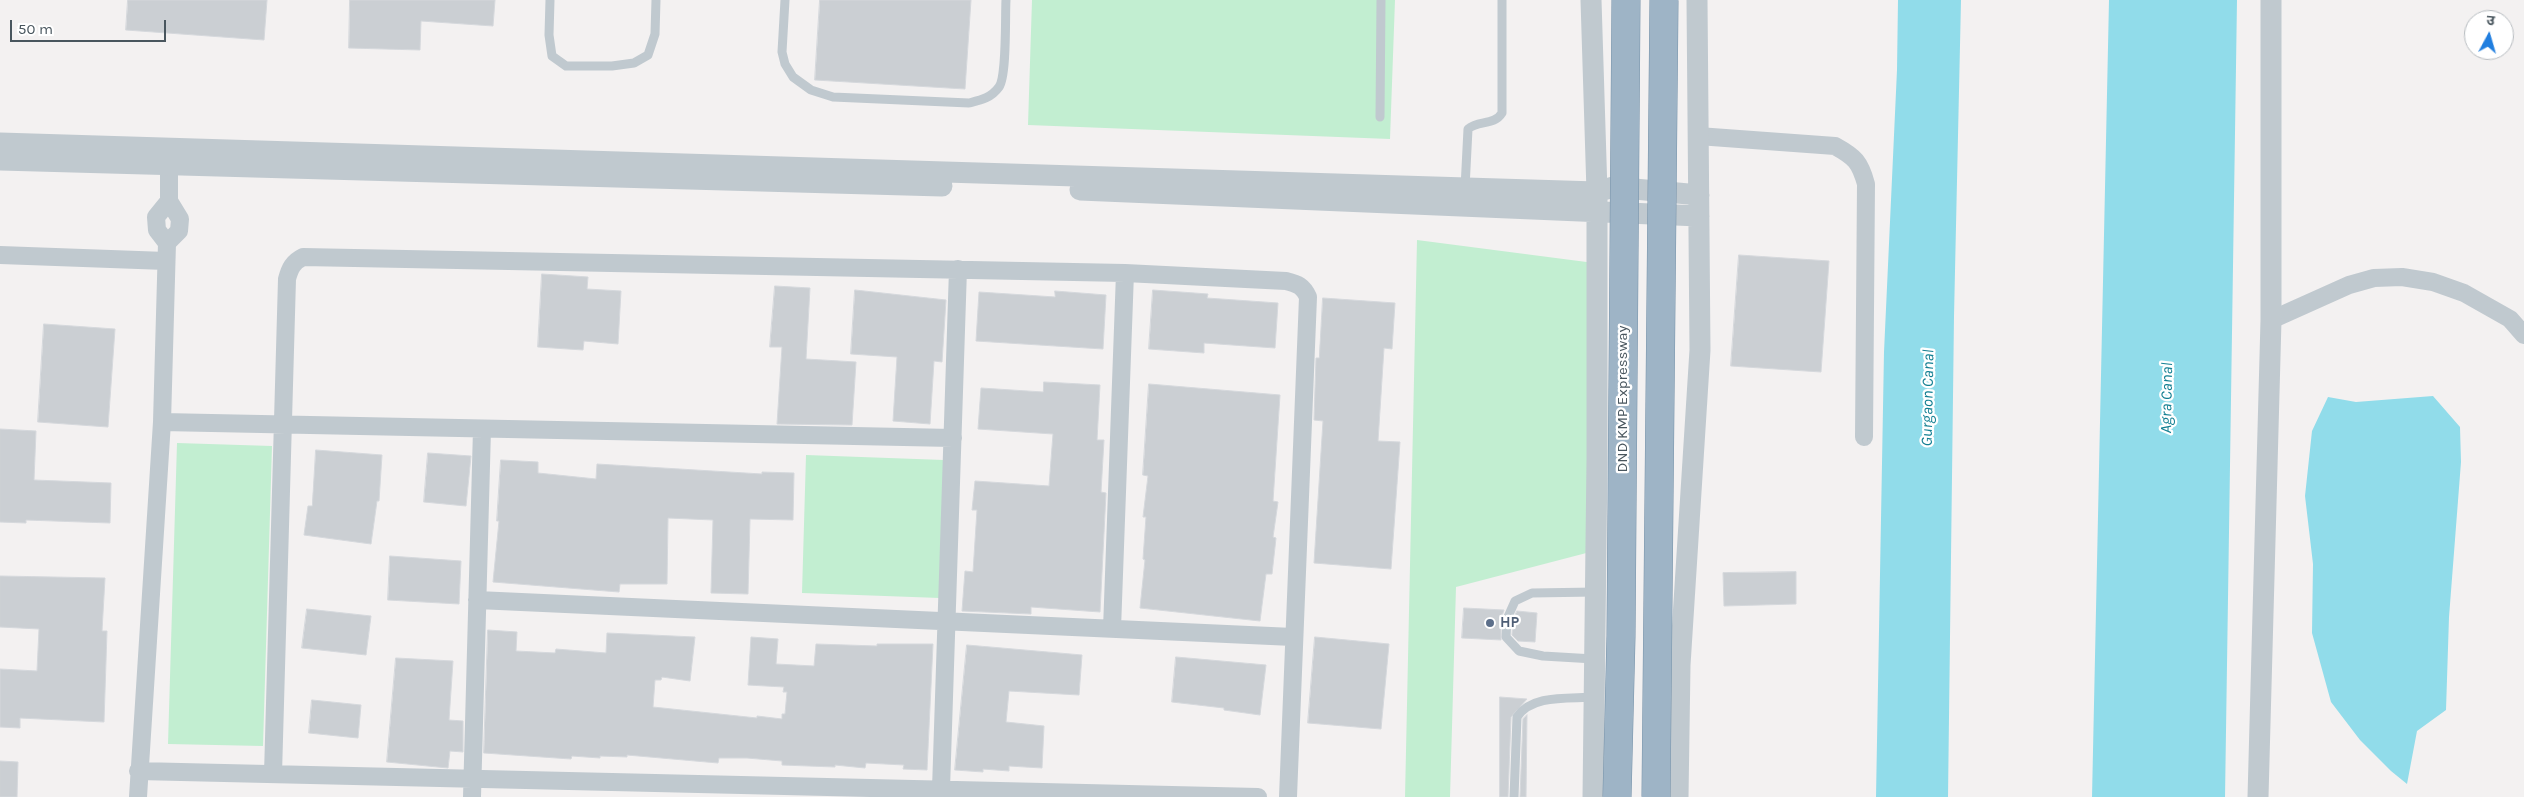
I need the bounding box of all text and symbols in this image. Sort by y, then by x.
scale bar [12,10,169,42]
north arrow [2464,10,2514,60]
text: उ [2486,12,2495,29]
text: 50 m [18,20,53,38]
street label: DND KMP Expressway [1614,325,1632,473]
water label: Gurgaon Canal [1918,349,1938,447]
water label: Agra Canal [2157,362,2177,434]
place label: HP [1500,614,1519,632]
marker: HP [1484,617,1496,629]

